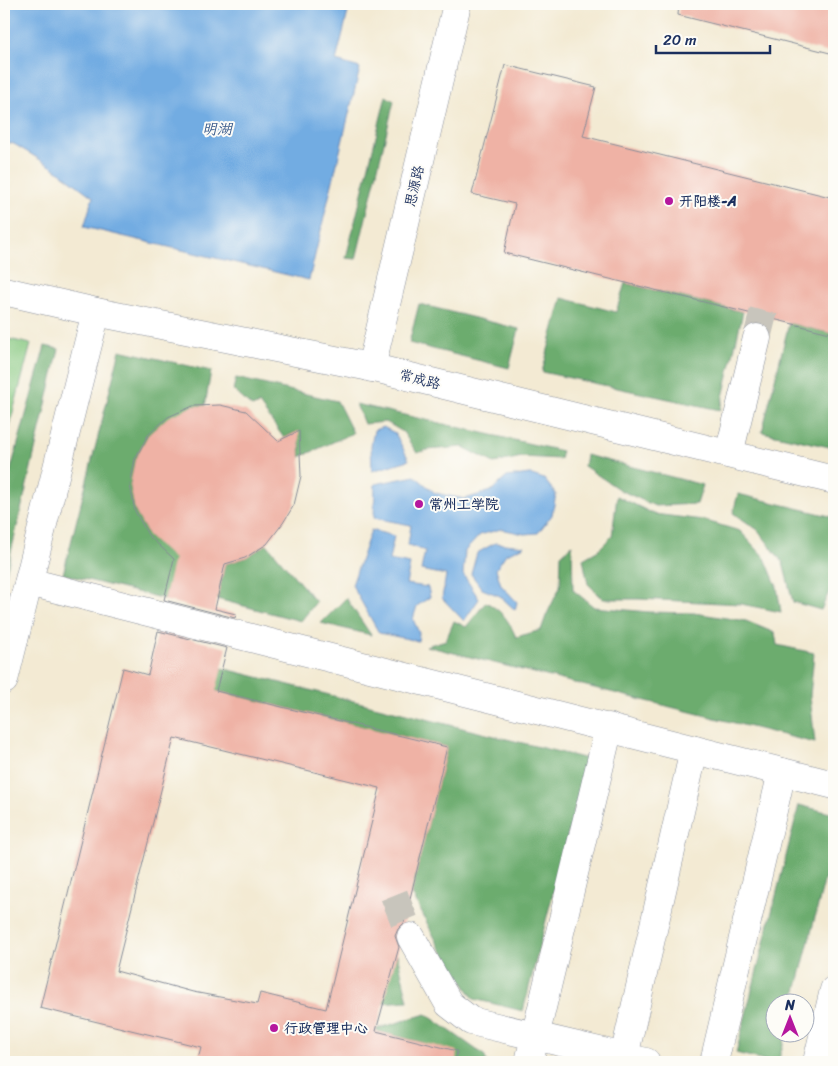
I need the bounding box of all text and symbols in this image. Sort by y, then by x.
scale bar [656,22,769,54]
text: 20 m [663,27,697,53]
water label: 明湖 [202,116,234,142]
street label: 思源路 [398,163,431,209]
place label: 开阳楼-A [679,189,737,214]
marker: 开阳楼-A [663,195,675,207]
street label: 常成路 [396,362,443,397]
place label: 常州工学院 [429,492,499,517]
marker: 常州工学院 [413,498,425,510]
text: N [784,993,795,1018]
north arrow [766,994,816,1044]
place label: 行政管理中心 [284,1016,368,1041]
marker: 行政管理中心 [268,1022,280,1034]

